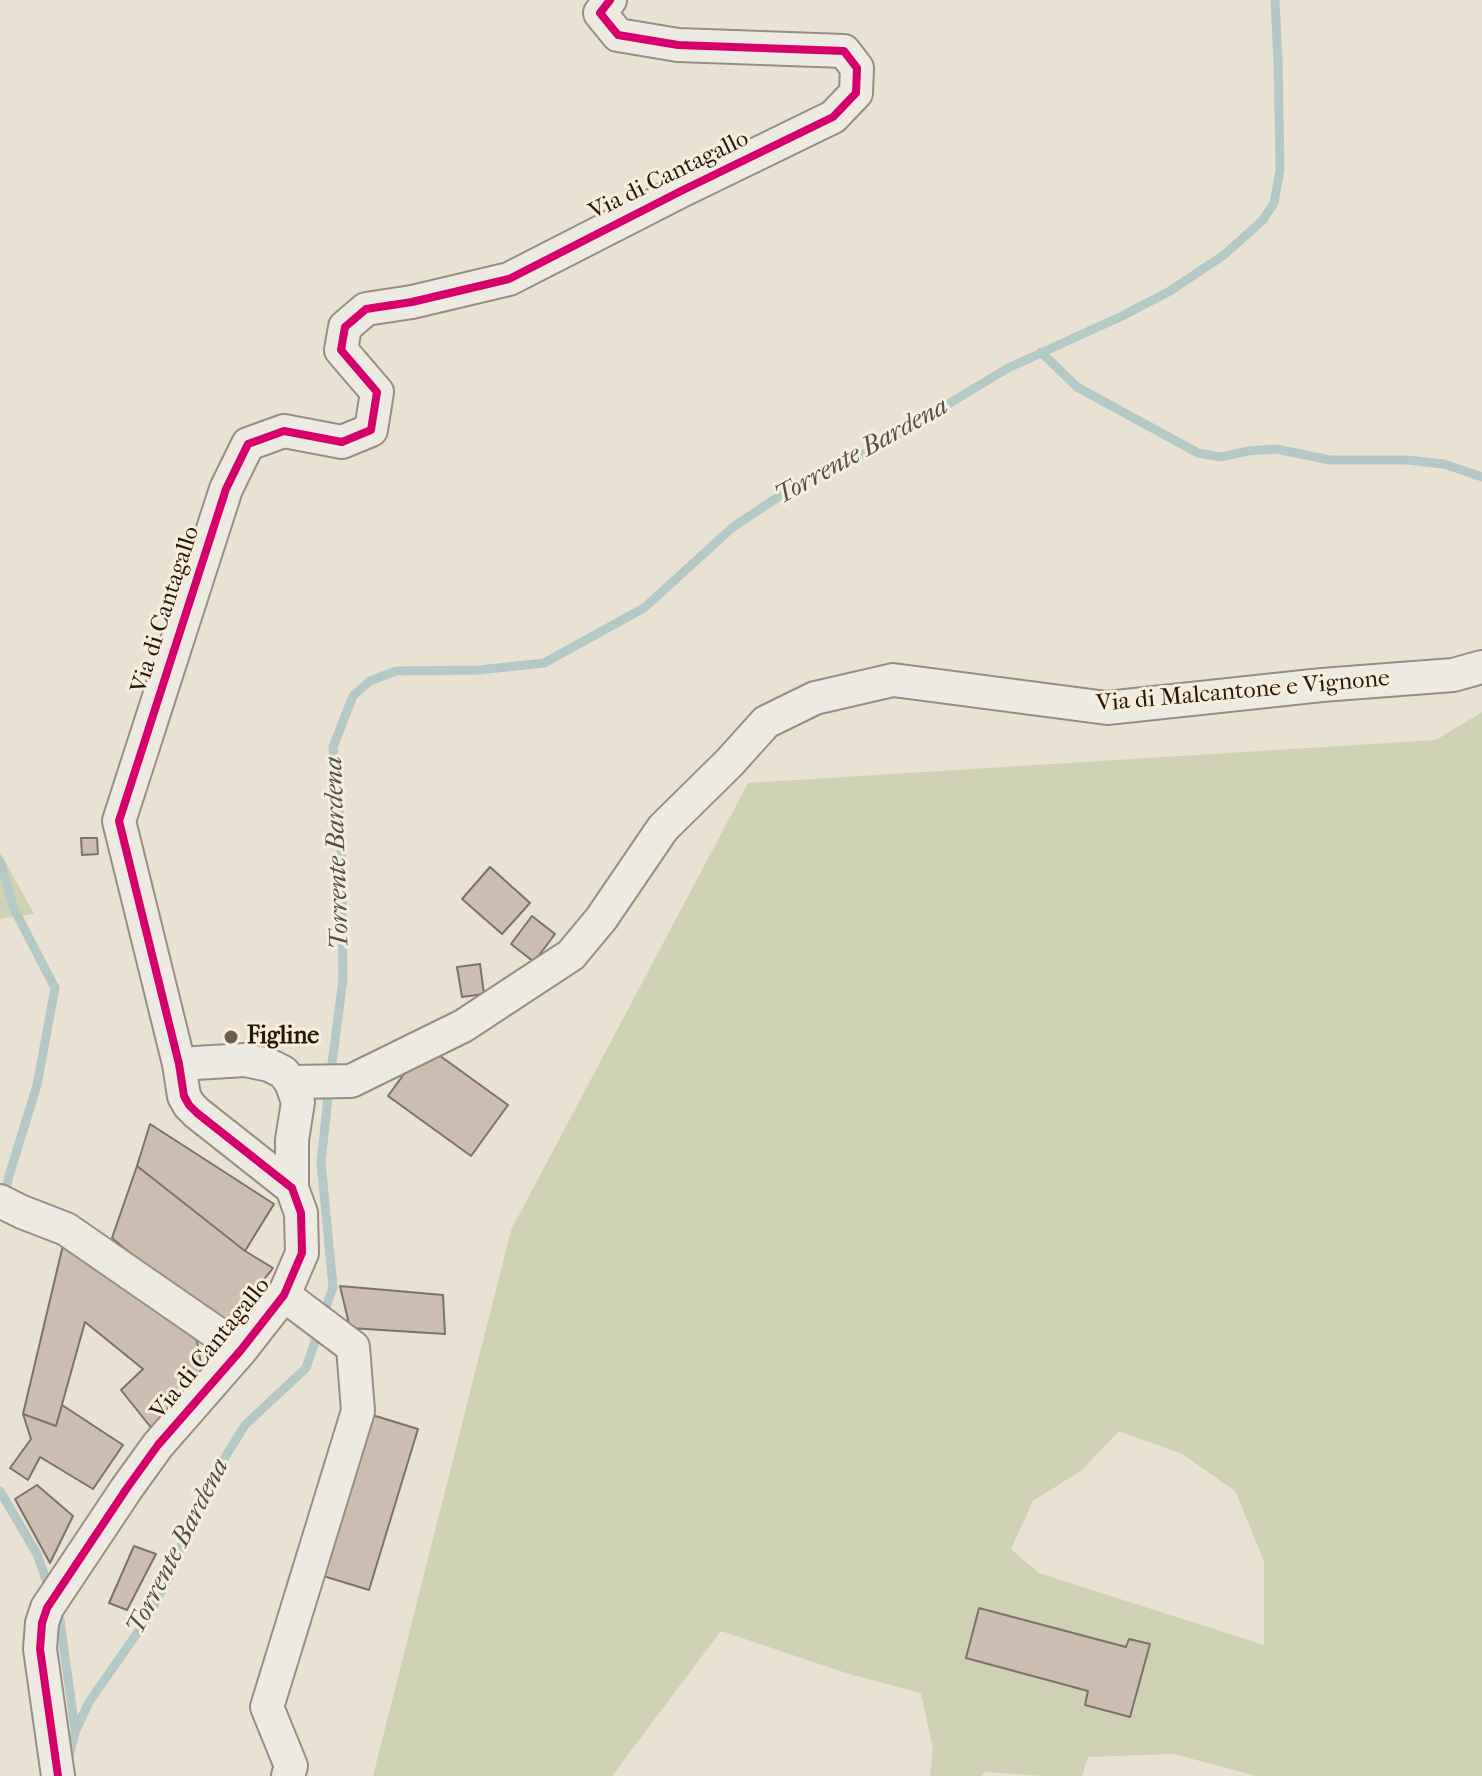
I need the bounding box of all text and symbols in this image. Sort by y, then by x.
street label: Via di Cantagallo [584,125,754,227]
water label: Torrente Bardena [770,392,954,512]
street label: Via di Cantagallo [125,523,207,697]
street label: Via di Malcantone e Vignone [1095,665,1391,719]
water label: Torrente Bardena [319,756,357,950]
place label: Figline [247,1023,319,1051]
marker: Figline [222,1028,240,1046]
street label: Via di Cantagallo [145,1272,277,1426]
water label: Torrente Bardena [121,1454,237,1640]

